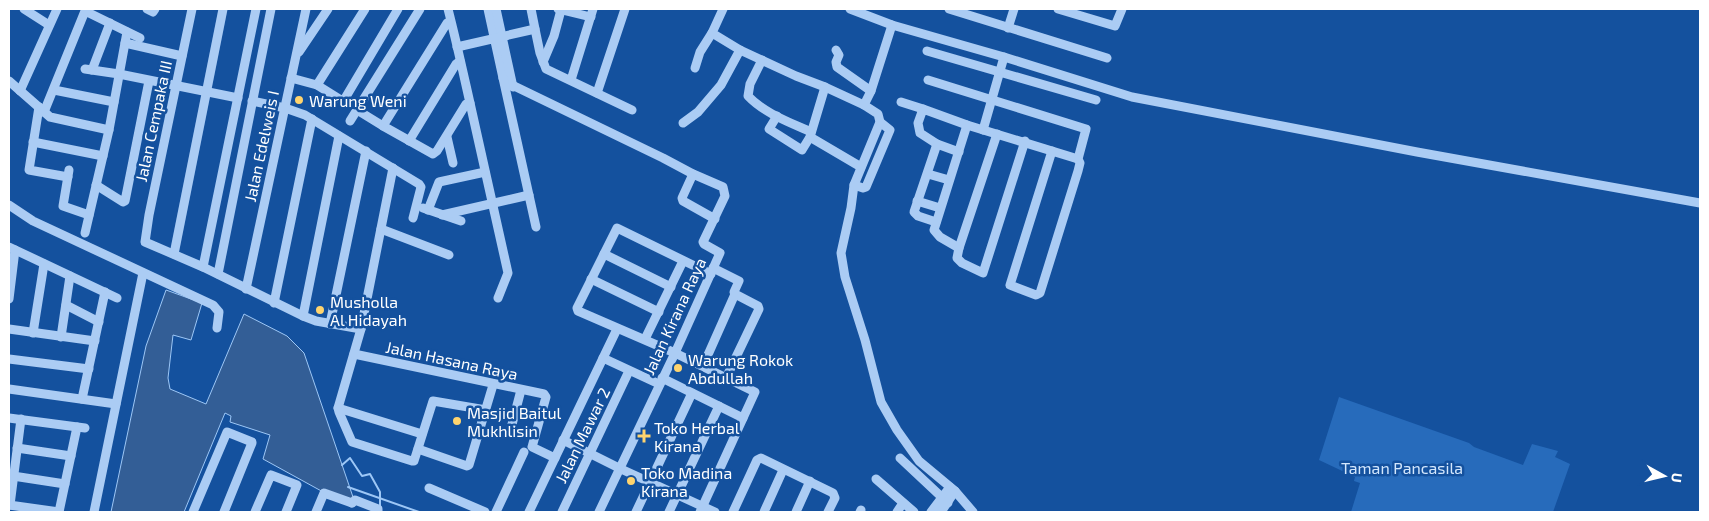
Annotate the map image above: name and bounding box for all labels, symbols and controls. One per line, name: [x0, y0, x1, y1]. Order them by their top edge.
street label: Jalan Cempaka III: [131, 59, 175, 183]
street label: Jalan Edelweis I: [240, 89, 282, 203]
place label: Warung Weni: [309, 91, 407, 110]
marker: Warung Weni: [293, 94, 305, 106]
street label: Jalan Kirana Raya: [639, 255, 709, 377]
place label: Musholla Al Hidayah: [330, 292, 407, 329]
marker: Musholla Al Hidayah: [314, 304, 326, 316]
street label: Jalan Hasana Raya: [384, 337, 520, 383]
place label: Warung Rokok Abdullah: [688, 350, 793, 387]
marker: Warung Rokok Abdullah: [672, 362, 684, 374]
street label: Jalan Mawar 2: [551, 384, 613, 486]
place label: Masjid Baitul Mukhlisin: [467, 403, 562, 440]
marker: Masjid Baitul Mukhlisin: [451, 415, 463, 427]
place label: Toko Herbal Kirana: [654, 418, 740, 455]
marker: Toko Herbal Kirana: [638, 430, 650, 442]
north arrow: [1639, 451, 1689, 501]
park label: Taman Pancasila: [1341, 458, 1463, 477]
place label: Toko Madina Kirana: [641, 463, 732, 500]
text: U: [1668, 472, 1686, 484]
marker: Toko Madina Kirana: [625, 475, 637, 487]

